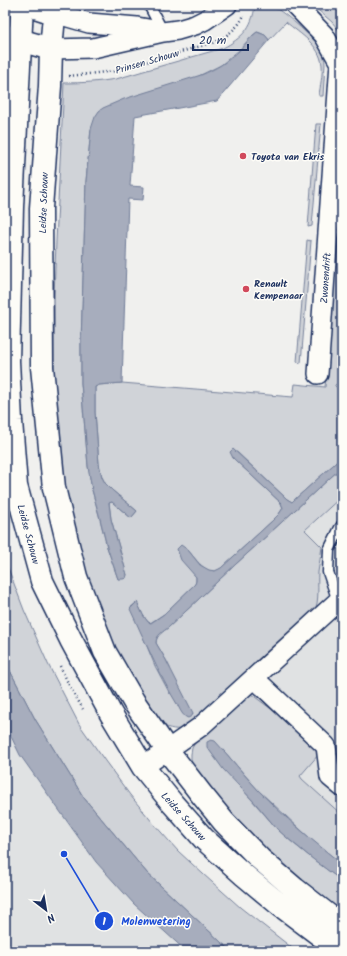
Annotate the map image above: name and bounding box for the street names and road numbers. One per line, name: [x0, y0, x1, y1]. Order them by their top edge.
street label: Prinsen Schouw: [113, 45, 181, 79]
street label: Leidse Schouw: [35, 172, 53, 234]
street label: Zwanendrift: [316, 252, 336, 304]
street label: Leidse Schouw: [12, 503, 44, 566]
street label: Leidse Schouw: [157, 789, 210, 845]

